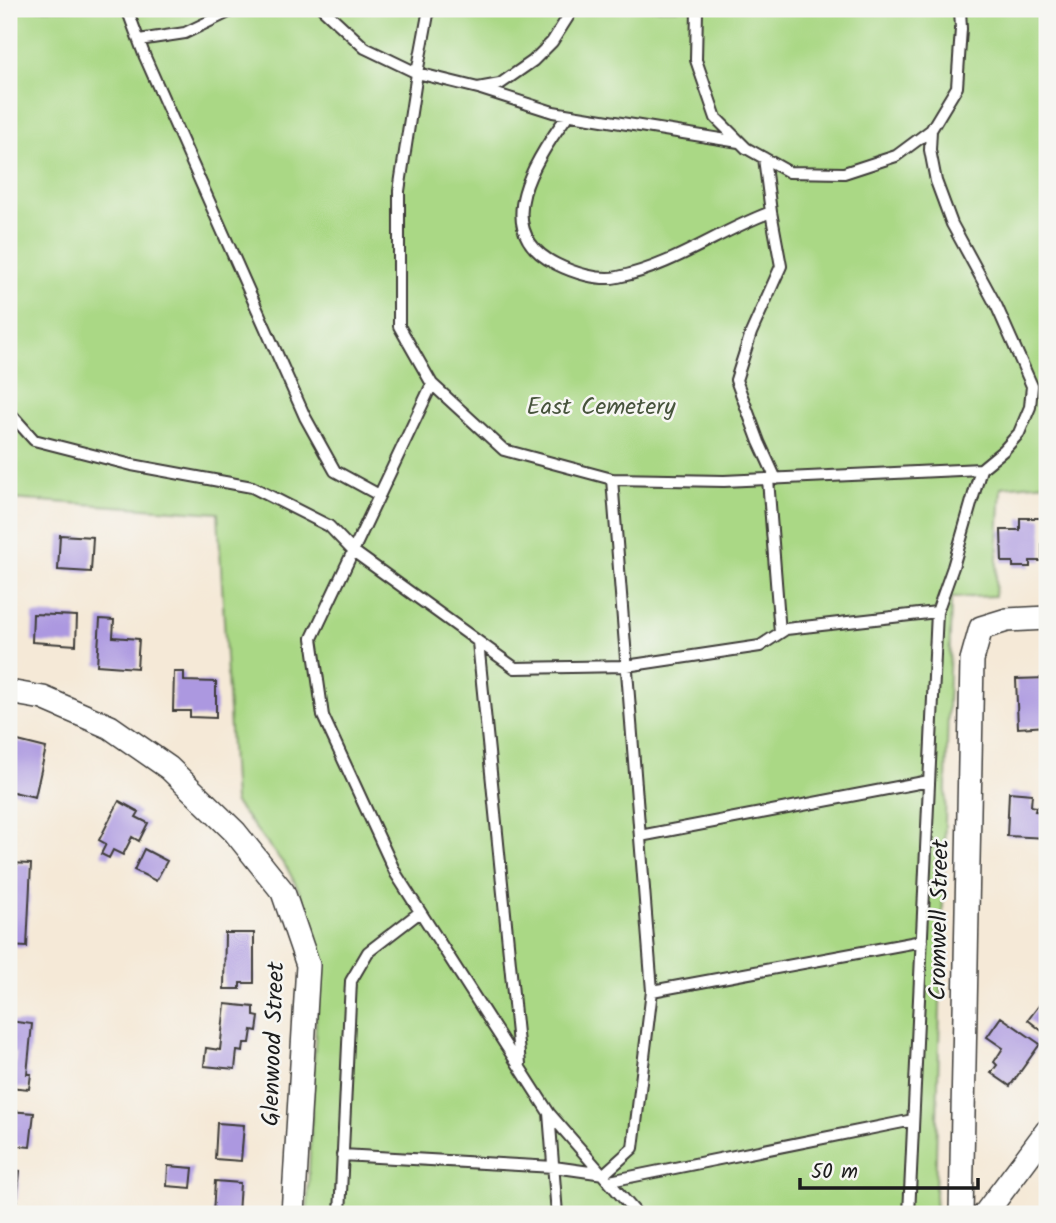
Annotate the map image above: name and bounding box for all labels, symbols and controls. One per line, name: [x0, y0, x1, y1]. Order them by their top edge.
park label: East Cemetery: [527, 388, 676, 427]
street label: Cromwell Street: [919, 838, 961, 1001]
street label: Glenwood Street: [252, 960, 296, 1127]
scale bar: [800, 1146, 979, 1190]
text: 50 m: [811, 1156, 858, 1189]

